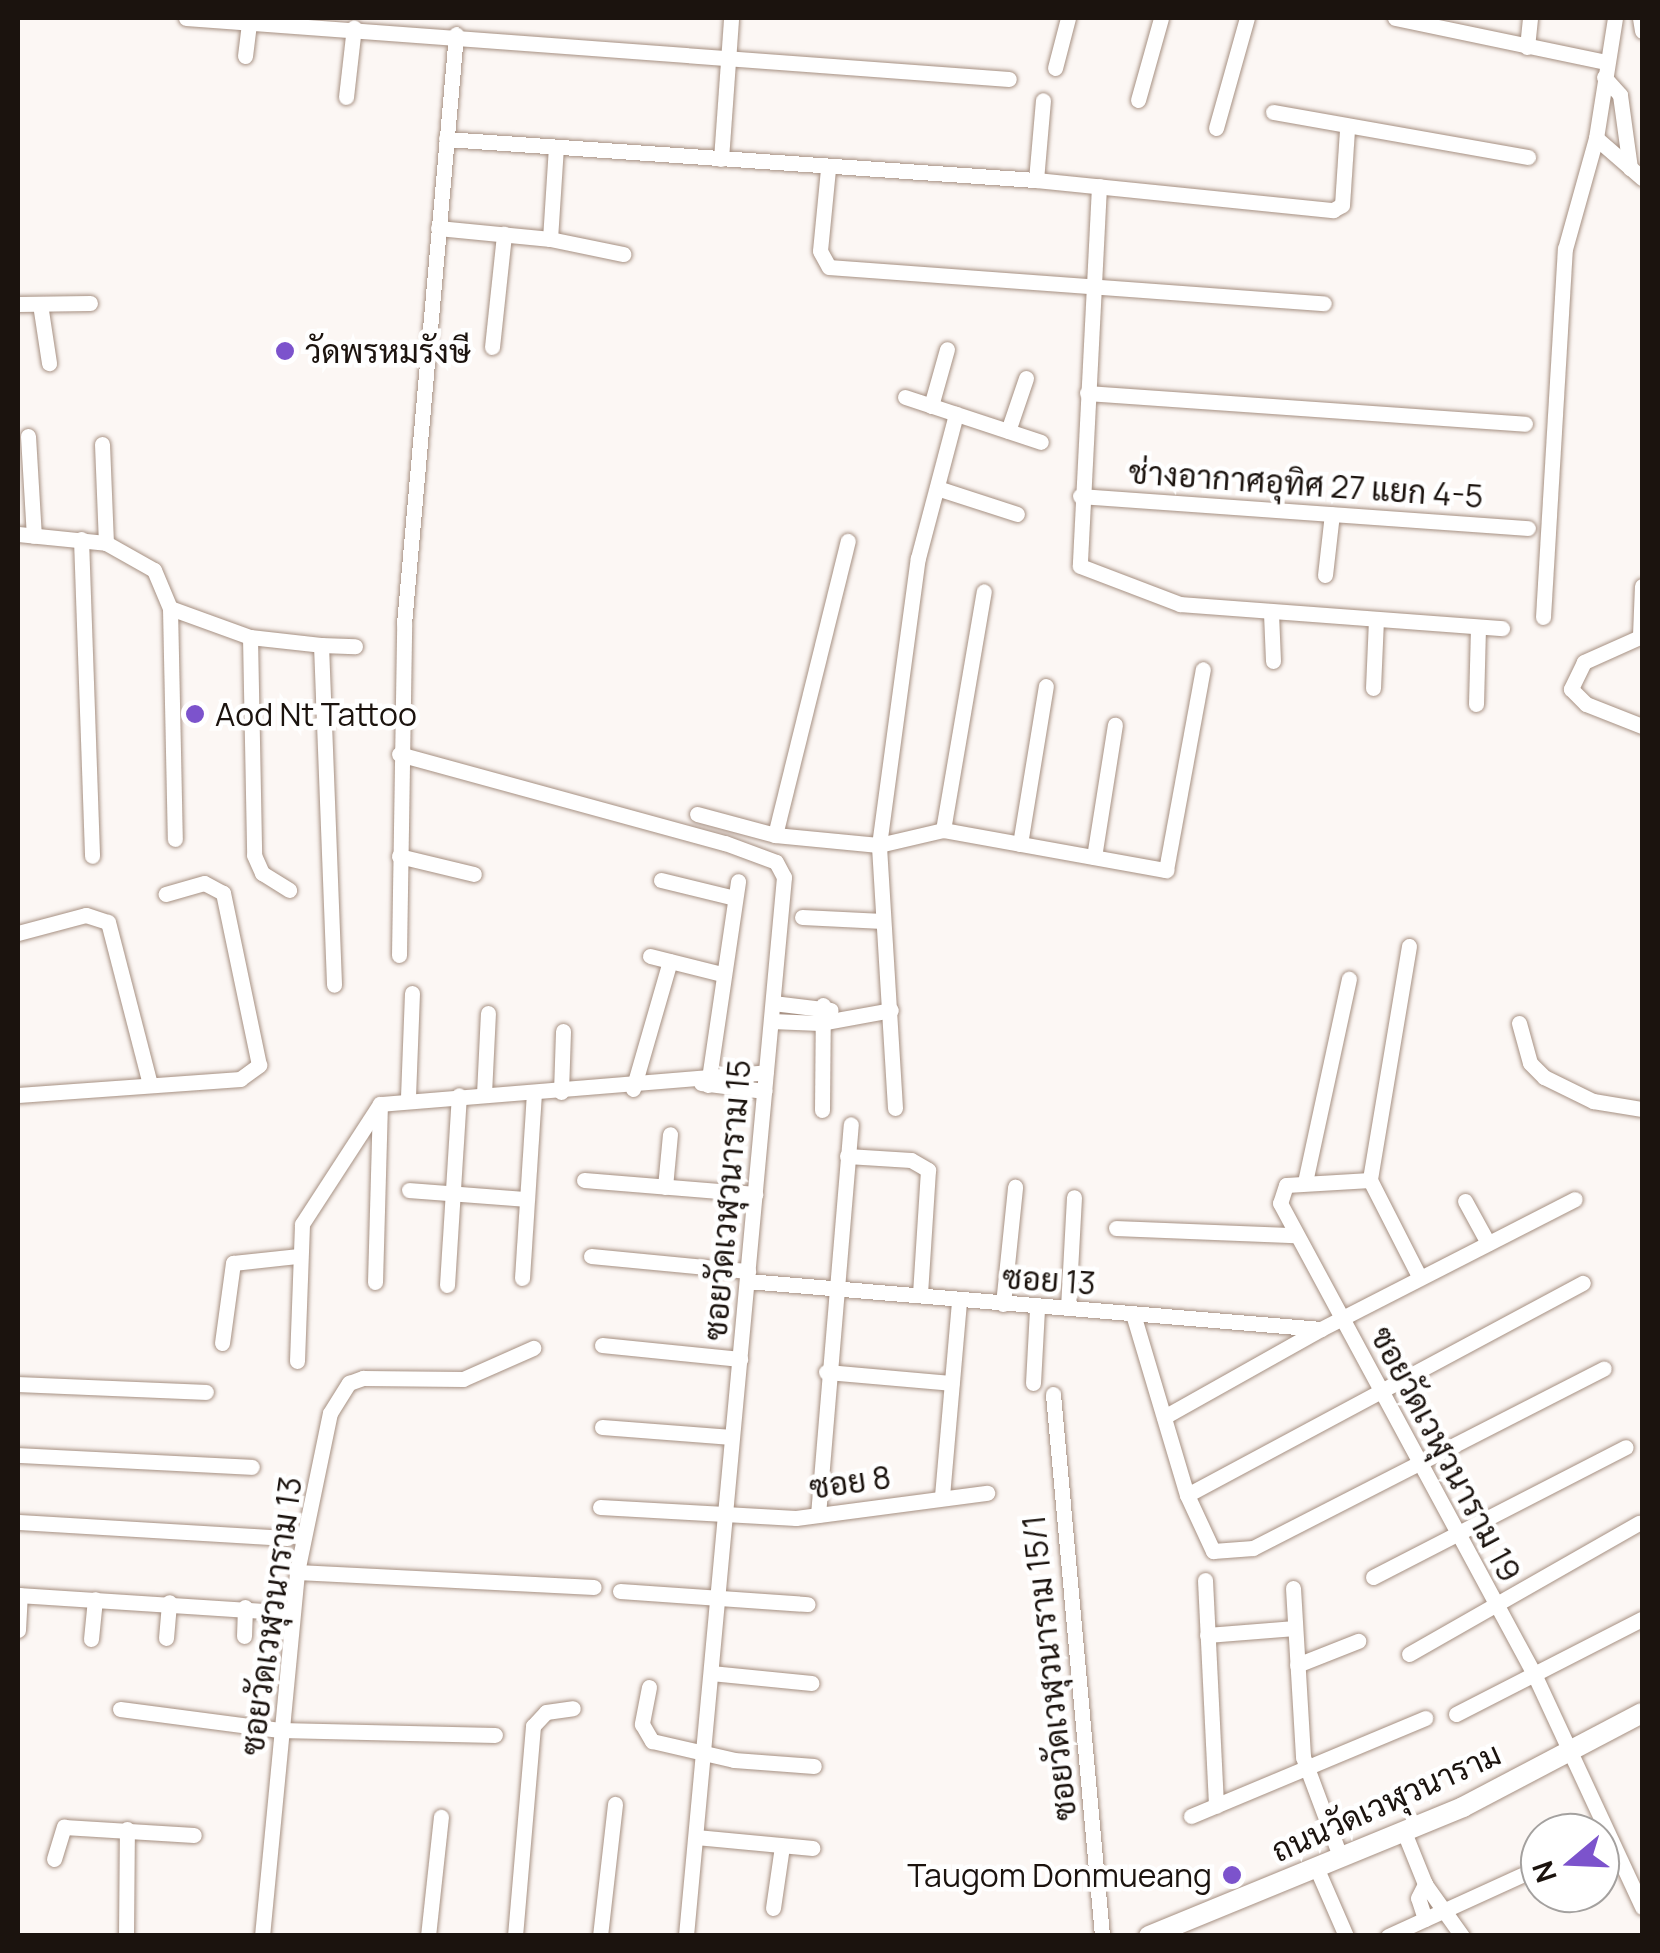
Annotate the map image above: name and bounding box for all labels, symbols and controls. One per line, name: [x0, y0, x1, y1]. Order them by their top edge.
place label: วัดพรหมรังษี: [305, 332, 471, 370]
marker: วัดพรหมรังษี: [274, 340, 296, 362]
street label: ช่างอากาศอุทิศ 27 แยก 4-5: [1127, 452, 1485, 516]
place label: Aod Nt Tattoo: [215, 695, 417, 733]
marker: Aod Nt Tattoo: [184, 703, 206, 725]
street label: ซอยวัดเวฬุวนาราม 15: [696, 1058, 758, 1342]
street label: ซอย 13: [1001, 1258, 1097, 1302]
street label: ซอยวัดเวฬุวนาราม 19: [1363, 1320, 1529, 1588]
street label: ซอย 8: [807, 1457, 893, 1507]
street label: ซอยวัดเวฬุวนาราม 13: [232, 1474, 310, 1758]
street label: ซอยวัดเวฬุวนาราม 15/1: [1014, 1514, 1084, 1822]
street label: ถนนวัดเวฬุวนาราม: [1265, 1734, 1507, 1870]
north arrow: [1520, 1813, 1620, 1913]
place label: Taugom Donmueang: [907, 1856, 1212, 1894]
text: N: [1522, 1856, 1565, 1888]
marker: Taugom Donmueang: [1221, 1864, 1243, 1886]

